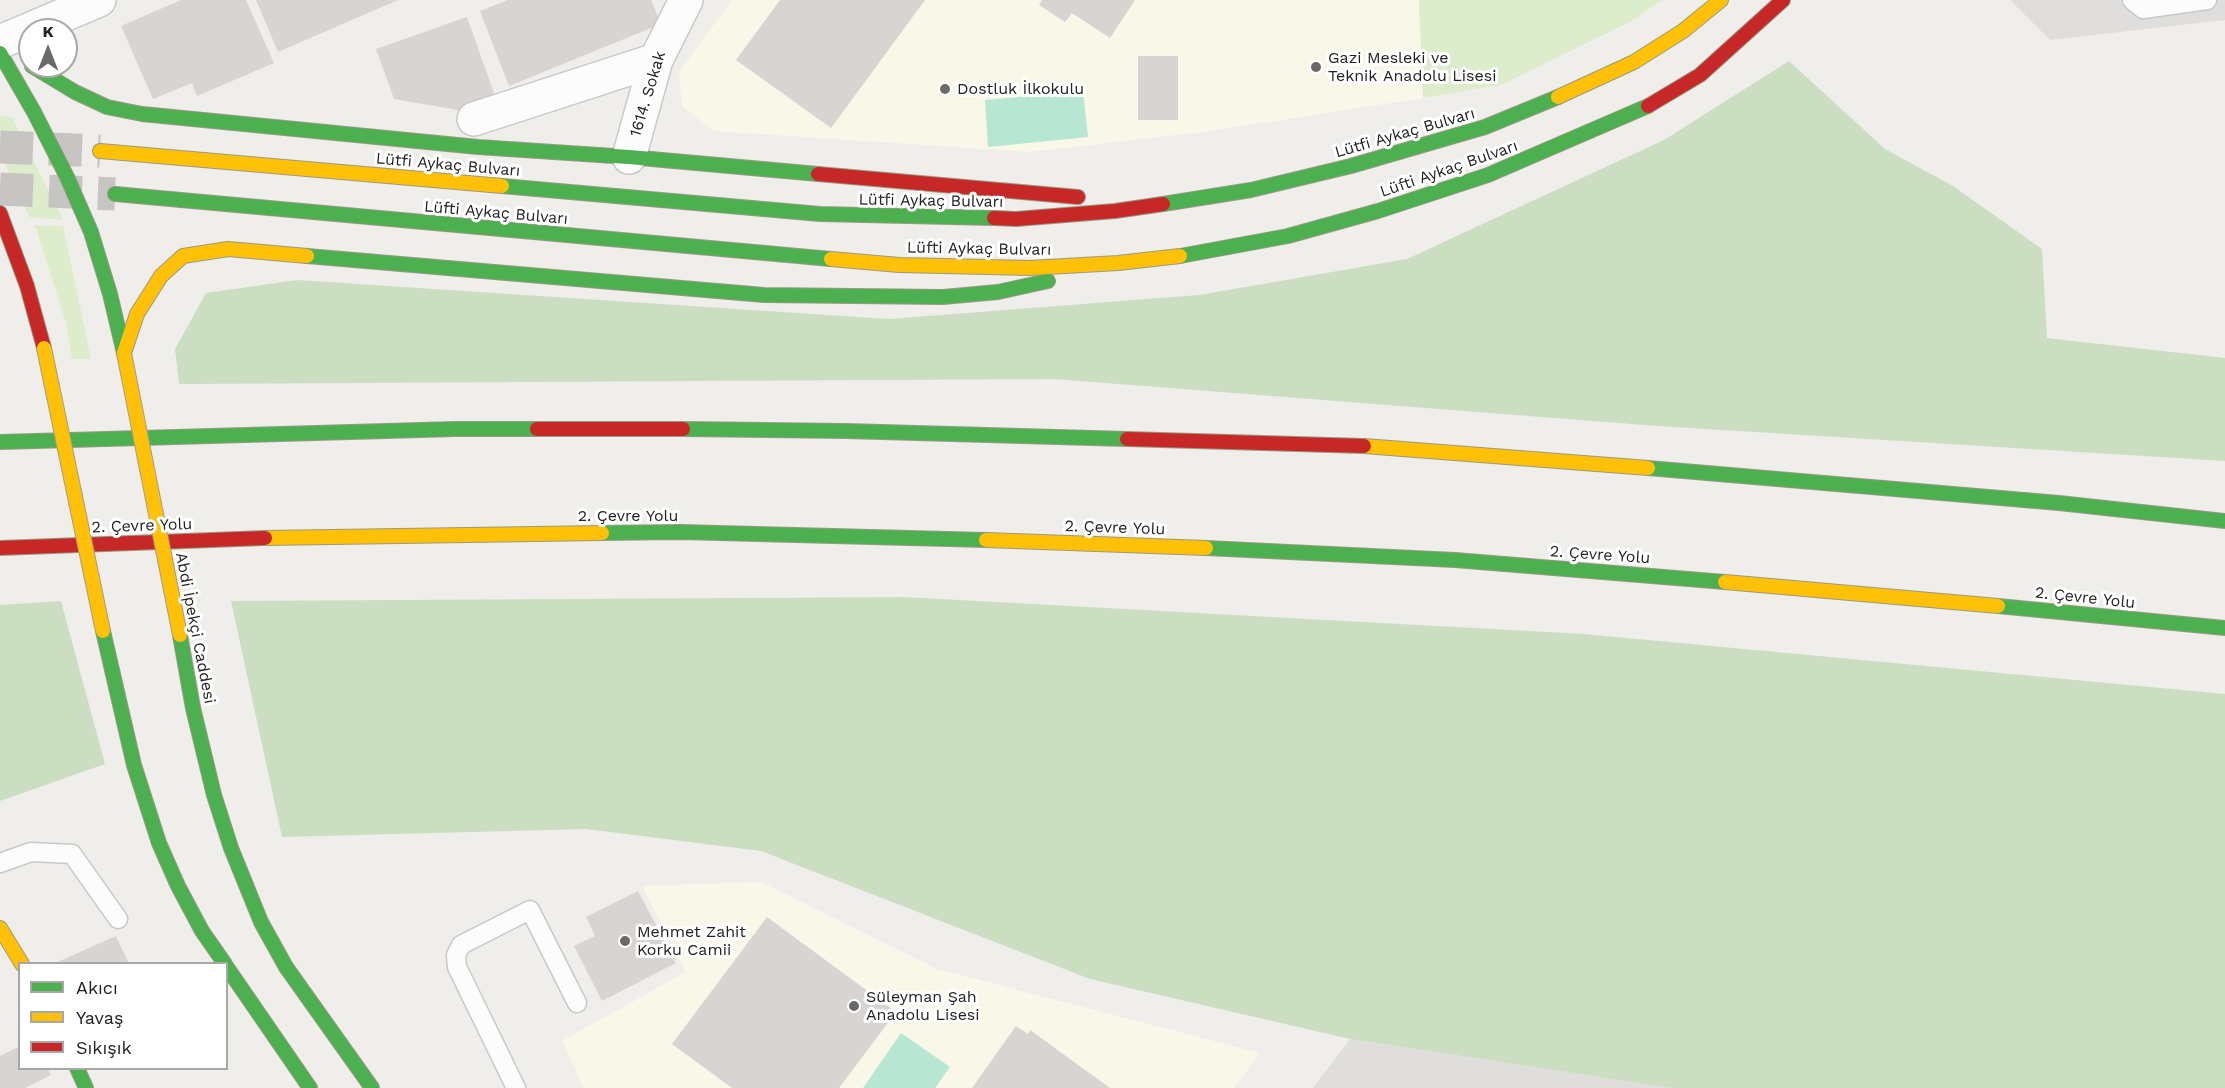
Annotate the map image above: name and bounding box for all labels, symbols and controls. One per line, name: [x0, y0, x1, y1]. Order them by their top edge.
north arrow: [18, 18, 78, 78]
text: K: [42, 22, 54, 41]
place label: Gazi Mesleki ve Teknik Anadolu Lisesi: [1328, 48, 1496, 86]
street label: 1614. Sokak: [626, 49, 670, 139]
marker: Gazi Mesleki ve Teknik Anadolu Lisesi: [1309, 60, 1323, 74]
place label: Dostluk İlkokulu: [957, 79, 1084, 99]
marker: Dostluk İlkokulu: [938, 82, 952, 96]
street label: Lütfi Aykaç Bulvarı: [1333, 104, 1477, 162]
street label: Lüfti Aykaç Bulvarı: [1378, 136, 1520, 202]
street label: Lütfi Aykaç Bulvarı: [375, 149, 521, 181]
street label: Lütfi Aykaç Bulvarı: [858, 190, 1004, 212]
street label: Lüfti Aykaç Bulvarı: [423, 197, 569, 229]
street label: Lüfti Aykaç Bulvarı: [907, 238, 1051, 260]
street label: 2. Çevre Yolu: [578, 506, 678, 526]
street label: 2. Çevre Yolu: [91, 515, 193, 537]
street label: 2. Çevre Yolu: [1064, 517, 1166, 539]
street label: 2. Çevre Yolu: [1549, 542, 1651, 568]
street label: Abdi İpekçi Caddesi: [171, 551, 219, 705]
street label: 2. Çevre Yolu: [2034, 583, 2136, 613]
place label: Mehmet Zahit Korku Camii: [637, 922, 746, 960]
marker: Mehmet Zahit Korku Camii: [618, 934, 632, 948]
legend: [18, 962, 228, 1070]
text: Akıcı: [76, 977, 118, 998]
place label: Süleyman Şah Anadolu Lisesi: [866, 987, 980, 1025]
marker: Süleyman Şah Anadolu Lisesi: [847, 999, 861, 1013]
text: Yavaş: [76, 1007, 123, 1028]
text: Sıkışık: [76, 1037, 132, 1058]

